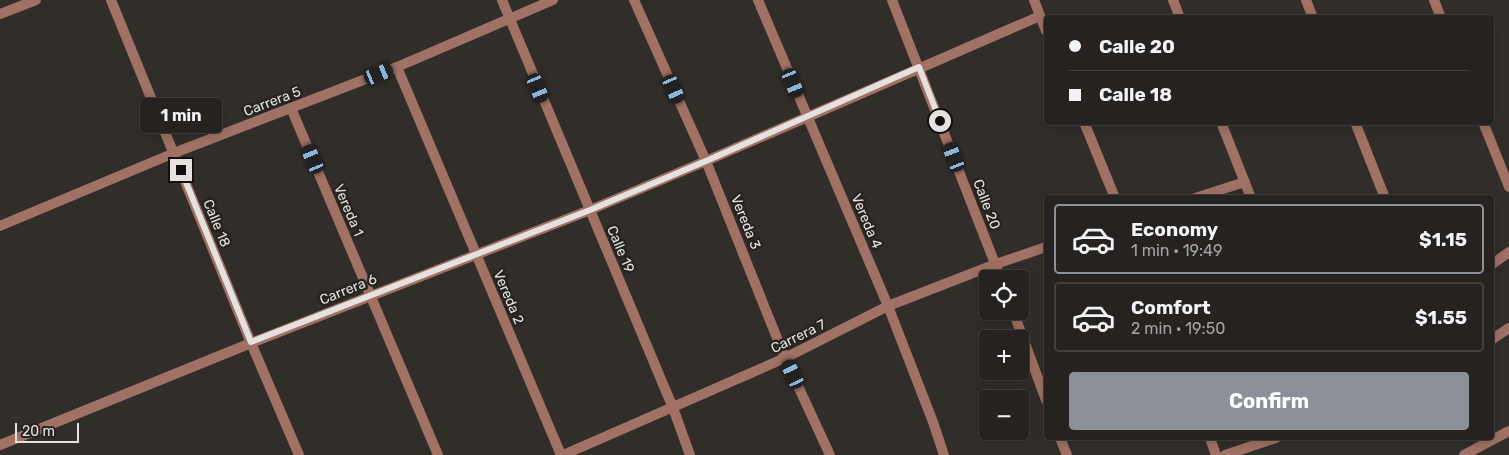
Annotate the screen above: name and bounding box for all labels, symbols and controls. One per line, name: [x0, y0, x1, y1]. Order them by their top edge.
text: Calle 20: [1099, 35, 1175, 58]
car: [362, 61, 395, 87]
car: [780, 66, 805, 100]
car: [525, 71, 550, 105]
car: [661, 72, 686, 106]
street label: Carrera 5: [241, 83, 303, 120]
text: Calle 18: [1099, 83, 1172, 106]
callout: 1 min: [140, 98, 222, 132]
text: 1 min: [161, 106, 201, 125]
route start: [929, 110, 951, 132]
car: [941, 140, 966, 174]
car: [300, 142, 325, 176]
route end: [170, 159, 192, 181]
street label: Calle 20: [969, 177, 1004, 232]
street label: Vereda 1: [330, 182, 367, 239]
street label: Vereda 4: [847, 191, 886, 251]
street label: Vereda 3: [727, 192, 764, 252]
street label: Calle 18: [199, 197, 234, 250]
icon: car: [1071, 217, 1116, 262]
text: Economy: [1131, 218, 1218, 241]
street label: Calle 19: [603, 223, 638, 275]
text: $1.15: [1419, 228, 1467, 251]
text: 1 min · 19:49: [1131, 241, 1222, 260]
street label: Vereda 2: [490, 268, 528, 327]
street label: Carrera 6: [317, 270, 379, 309]
map controls: [979, 270, 1029, 440]
button: locate: [979, 270, 1029, 320]
icon: car: [1071, 295, 1116, 340]
text: Comfort: [1131, 296, 1211, 319]
text: $1.55: [1415, 306, 1467, 329]
street label: Carrera 7: [768, 316, 828, 357]
text: 2 min · 19:50: [1131, 319, 1225, 338]
button: +: [979, 330, 1029, 380]
car: [779, 357, 806, 391]
button: Confirm: [1069, 372, 1469, 430]
button: −: [979, 390, 1029, 440]
scale bar: [15, 420, 79, 443]
text: 20 m: [22, 423, 55, 440]

